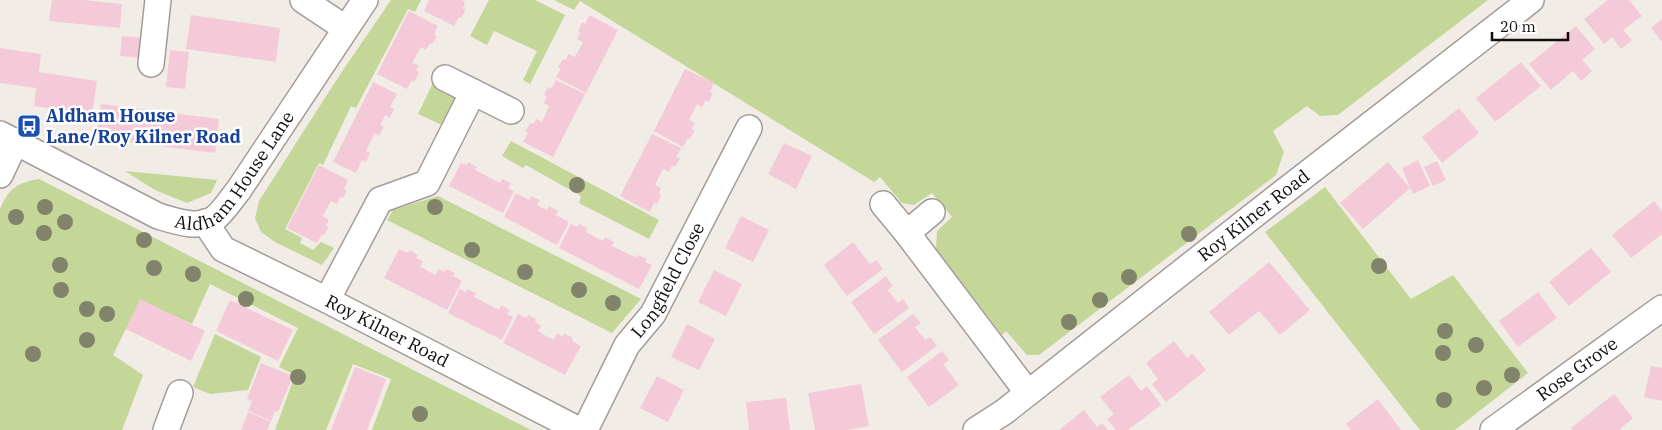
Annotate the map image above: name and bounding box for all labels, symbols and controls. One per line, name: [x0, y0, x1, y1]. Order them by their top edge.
scale bar: [1492, 10, 1568, 42]
text: 20 m: [1500, 17, 1536, 36]
place label: Aldham House Lane/Roy Kilner Road: [46, 104, 241, 148]
street label: Aldham House Lane: [173, 106, 299, 235]
bus stop icon: Aldham House Lane/Roy Kilner Road: [16, 113, 42, 139]
street label: Roy Kilner Road: [1193, 164, 1314, 266]
street label: Longfield Close: [626, 218, 709, 343]
street label: Roy Kilner Road: [322, 289, 453, 372]
street label: Rose Grove: [1532, 332, 1622, 406]

